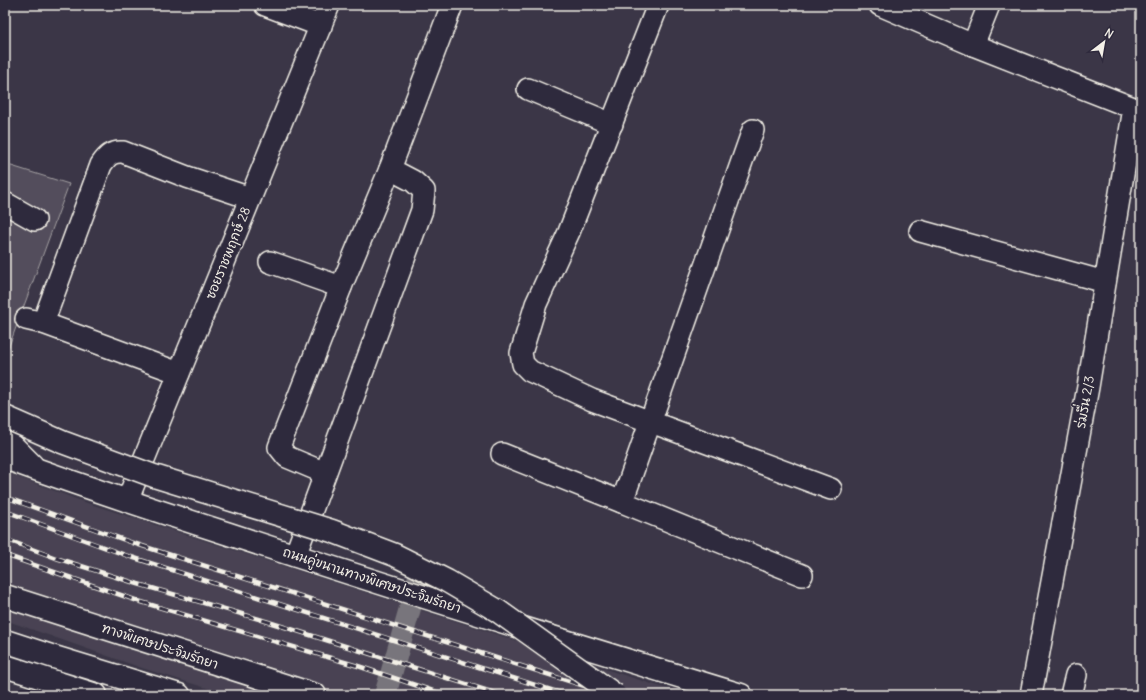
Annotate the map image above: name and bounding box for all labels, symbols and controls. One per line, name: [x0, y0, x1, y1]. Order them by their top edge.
north arrow: [1084, 22, 1124, 62]
text: N: [1102, 25, 1116, 41]
street label: ซอยราชพฤกษ์ 28: [201, 204, 254, 302]
street label: ร่มรื่น 2/3: [1067, 373, 1098, 430]
street label: ถนนคู่ขนานทางพิเศษประจิมรัถยา: [281, 543, 463, 618]
street label: ทางพิเศษประจิมรัถยา: [100, 619, 220, 673]

